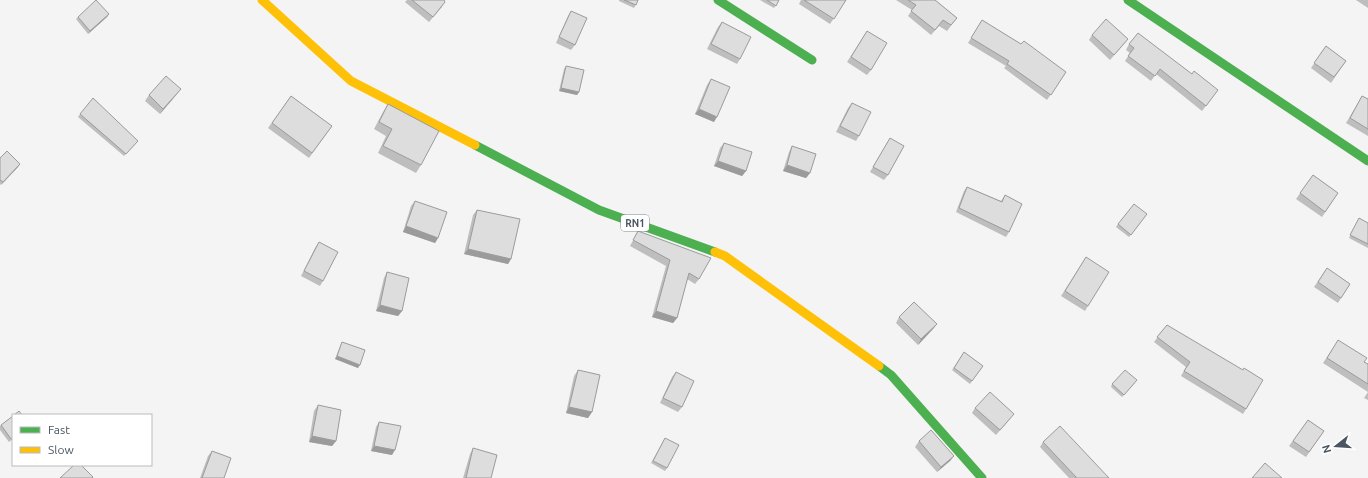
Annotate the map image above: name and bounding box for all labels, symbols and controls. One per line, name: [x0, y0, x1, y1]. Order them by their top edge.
road number: RN1: [621, 215, 649, 231]
legend: [12, 414, 152, 466]
text: Fast: [48, 423, 70, 436]
north arrow: [1316, 426, 1356, 466]
text: Slow: [48, 443, 74, 456]
text: N: [1319, 443, 1333, 455]

